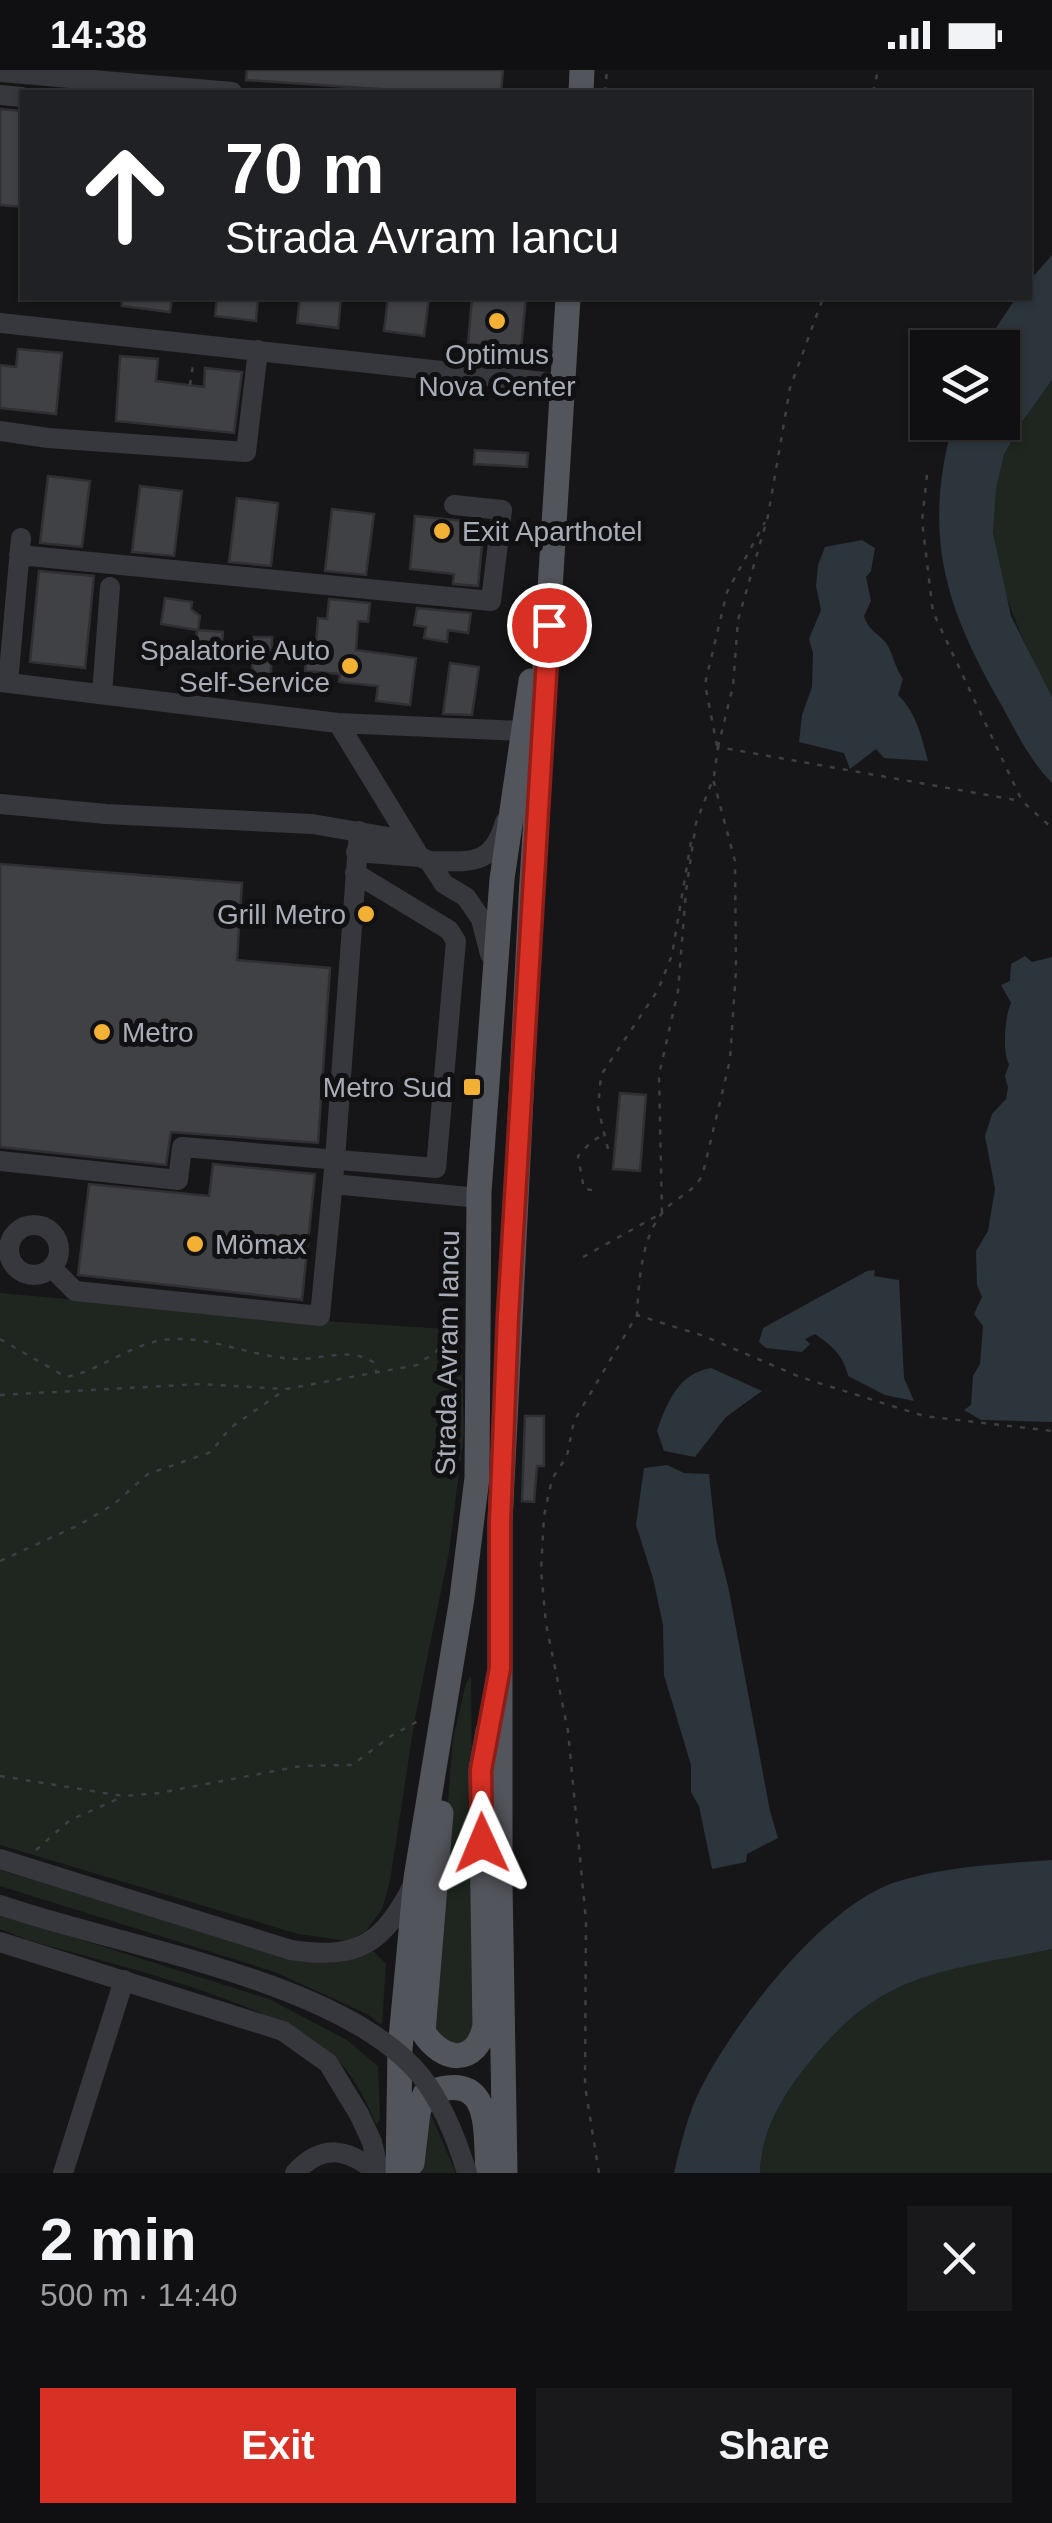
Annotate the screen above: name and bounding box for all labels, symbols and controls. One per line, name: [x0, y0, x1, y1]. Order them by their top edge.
text: 14:38: [50, 14, 147, 56]
icon: ahead: [60, 130, 190, 260]
text: 70 m: [225, 130, 385, 208]
text: Strada Avram Iancu: [225, 212, 619, 263]
marker: Optimus Nova Center: [486, 310, 508, 332]
map controls: [910, 330, 1020, 440]
button: layers: [910, 330, 1020, 440]
place label: Optimus Nova Center: [418, 339, 576, 402]
place label: Exit Aparthotel: [462, 516, 643, 547]
marker: Exit Aparthotel: [431, 520, 453, 542]
pin: [507, 583, 592, 668]
icon: arrive: [522, 598, 577, 653]
place label: Spalatorie Auto Self-Service: [140, 635, 330, 698]
marker: Spalatorie Auto Self-Service: [339, 655, 361, 677]
place label: Grill Metro: [217, 899, 346, 930]
marker: Grill Metro: [355, 903, 377, 925]
place label: Metro: [122, 1017, 194, 1048]
marker: Metro: [91, 1021, 113, 1043]
place label: Metro Sud: [323, 1072, 452, 1103]
marker: Metro Sud: [461, 1076, 483, 1098]
place label: Mömax: [215, 1229, 307, 1260]
street label: Strada Avram Iancu: [430, 1230, 465, 1476]
marker: Mömax: [184, 1233, 206, 1255]
position arrow: [430, 1791, 534, 1895]
text: 2 min: [40, 2206, 197, 2273]
button: close: [907, 2206, 1012, 2311]
text: 500 m · 14:40: [40, 2277, 237, 2313]
button: Exit: [40, 2388, 516, 2503]
button: Share: [536, 2388, 1012, 2503]

